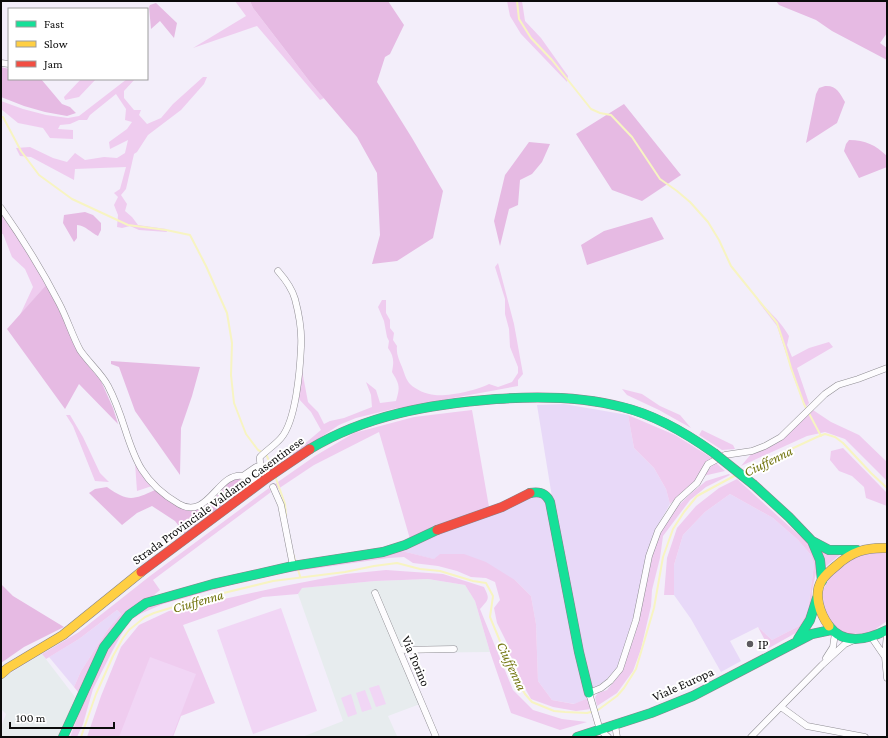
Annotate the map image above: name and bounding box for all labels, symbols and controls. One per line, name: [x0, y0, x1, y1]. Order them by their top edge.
legend: [8, 8, 148, 80]
text: Fast: [44, 17, 65, 31]
text: Slow: [44, 37, 68, 51]
text: Jam: [43, 57, 63, 71]
street label: Strada Provinciale Valdarno Casentinese: [129, 433, 307, 567]
water label: Ciuffenna: [741, 442, 795, 480]
water label: Ciuffenna: [171, 586, 226, 616]
street label: Via Torino: [399, 633, 433, 689]
place label: IP: [758, 637, 768, 652]
water label: Ciuffenna: [494, 639, 530, 693]
marker: IP: [745, 639, 755, 649]
street label: Viale Europa: [650, 664, 716, 704]
scale bar: [10, 704, 114, 730]
text: 100 m: [16, 711, 46, 725]

